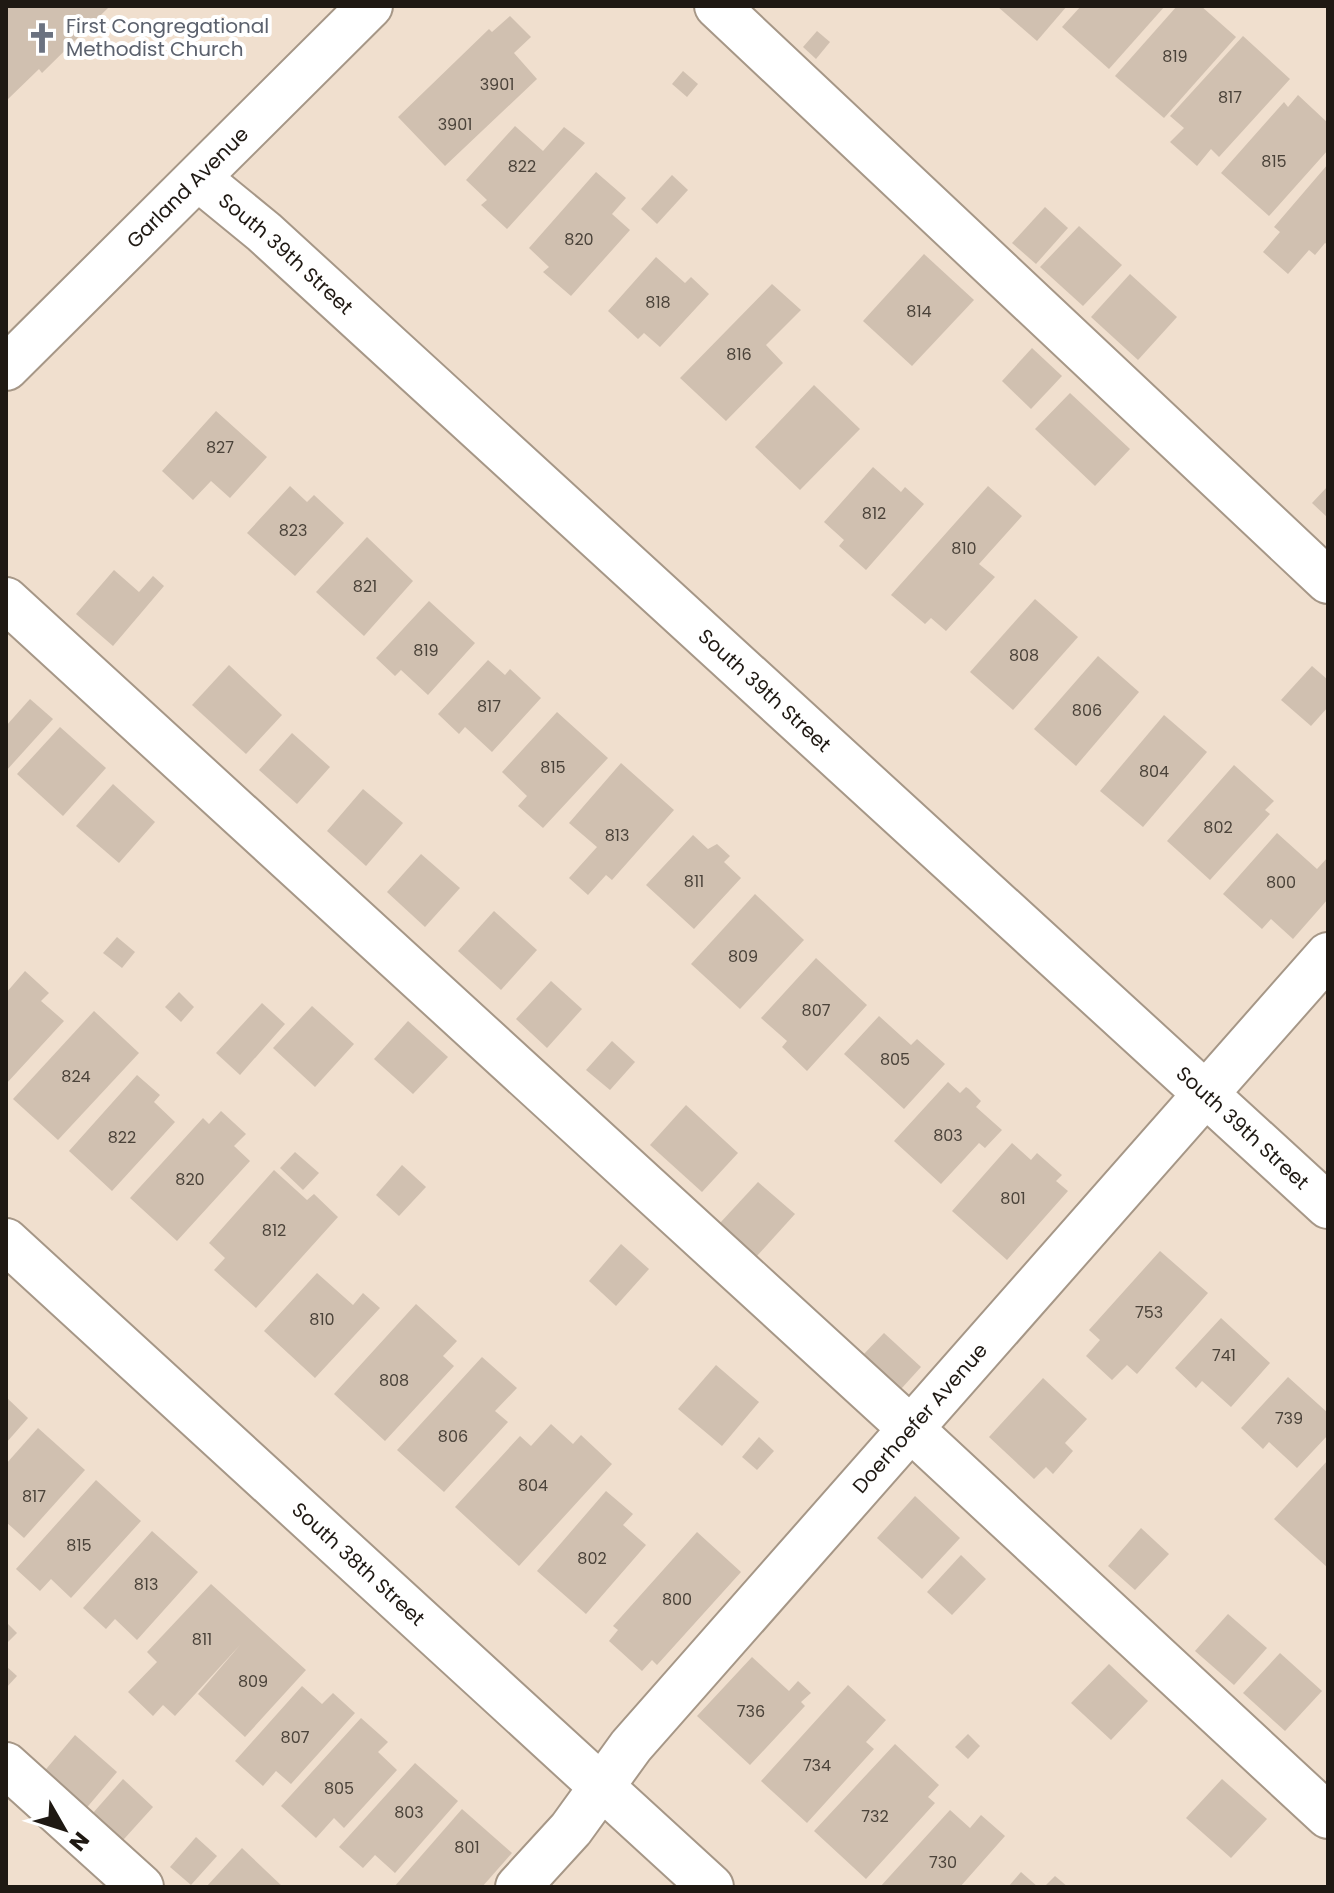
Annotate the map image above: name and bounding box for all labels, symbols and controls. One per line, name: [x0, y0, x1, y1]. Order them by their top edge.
place label: First Congregational Methodist Church: [66, 12, 269, 63]
church icon: First Congregational Methodist Church: [25, 21, 59, 55]
house number: 819: [1162, 45, 1188, 68]
house number: 3901: [480, 73, 514, 96]
house number: 817: [1218, 86, 1242, 109]
house number: 3901: [438, 113, 472, 136]
street label: Garland Avenue: [120, 120, 255, 254]
house number: 815: [1261, 150, 1287, 173]
house number: 822: [508, 155, 536, 178]
street label: South 39th Street: [213, 186, 359, 321]
house number: 820: [564, 228, 594, 251]
house number: 818: [645, 291, 671, 314]
house number: 814: [906, 300, 932, 323]
house number: 816: [726, 343, 752, 366]
house number: 827: [206, 436, 234, 459]
house number: 812: [862, 502, 886, 525]
house number: 823: [279, 519, 307, 542]
house number: 810: [951, 537, 977, 560]
house number: 821: [353, 575, 377, 598]
street label: South 39th Street: [692, 622, 837, 758]
house number: 819: [413, 639, 439, 662]
house number: 808: [1009, 644, 1039, 667]
house number: 817: [477, 695, 501, 718]
house number: 806: [1072, 699, 1102, 722]
house number: 815: [540, 756, 566, 779]
house number: 804: [1139, 760, 1169, 783]
house number: 802: [1203, 816, 1233, 839]
house number: 813: [605, 824, 629, 847]
house number: 811: [684, 870, 704, 893]
house number: 800: [1266, 871, 1296, 894]
house number: 809: [728, 945, 758, 968]
house number: 807: [802, 999, 831, 1022]
house number: 805: [880, 1048, 910, 1071]
street label: South 39th Street: [1170, 1060, 1315, 1196]
house number: 824: [61, 1065, 91, 1088]
house number: 803: [933, 1124, 963, 1147]
house number: 822: [108, 1126, 136, 1149]
house number: 820: [175, 1168, 205, 1191]
house number: 801: [1000, 1187, 1026, 1210]
house number: 812: [262, 1219, 286, 1242]
house number: 753: [1135, 1301, 1163, 1324]
house number: 810: [309, 1308, 335, 1331]
street label: Doerhoefer Avenue: [846, 1337, 994, 1499]
house number: 741: [1212, 1344, 1236, 1367]
house number: 808: [379, 1369, 409, 1392]
house number: 739: [1275, 1407, 1303, 1430]
house number: 806: [438, 1425, 468, 1448]
house number: 804: [518, 1474, 548, 1497]
house number: 817: [22, 1485, 46, 1508]
street label: South 38th Street: [286, 1496, 431, 1632]
house number: 815: [66, 1534, 92, 1557]
house number: 802: [577, 1547, 607, 1570]
house number: 813: [134, 1573, 158, 1596]
house number: 800: [662, 1588, 692, 1611]
house number: 811: [192, 1628, 212, 1651]
house number: 809: [238, 1670, 268, 1693]
house number: 736: [737, 1700, 765, 1723]
house number: 807: [281, 1726, 310, 1749]
house number: 734: [803, 1754, 831, 1777]
house number: 805: [324, 1777, 354, 1800]
north arrow: [24, 1789, 104, 1869]
house number: 803: [394, 1801, 424, 1824]
house number: 732: [861, 1805, 889, 1828]
text: N: [62, 1825, 96, 1857]
house number: 801: [454, 1836, 480, 1859]
house number: 730: [929, 1851, 957, 1874]

